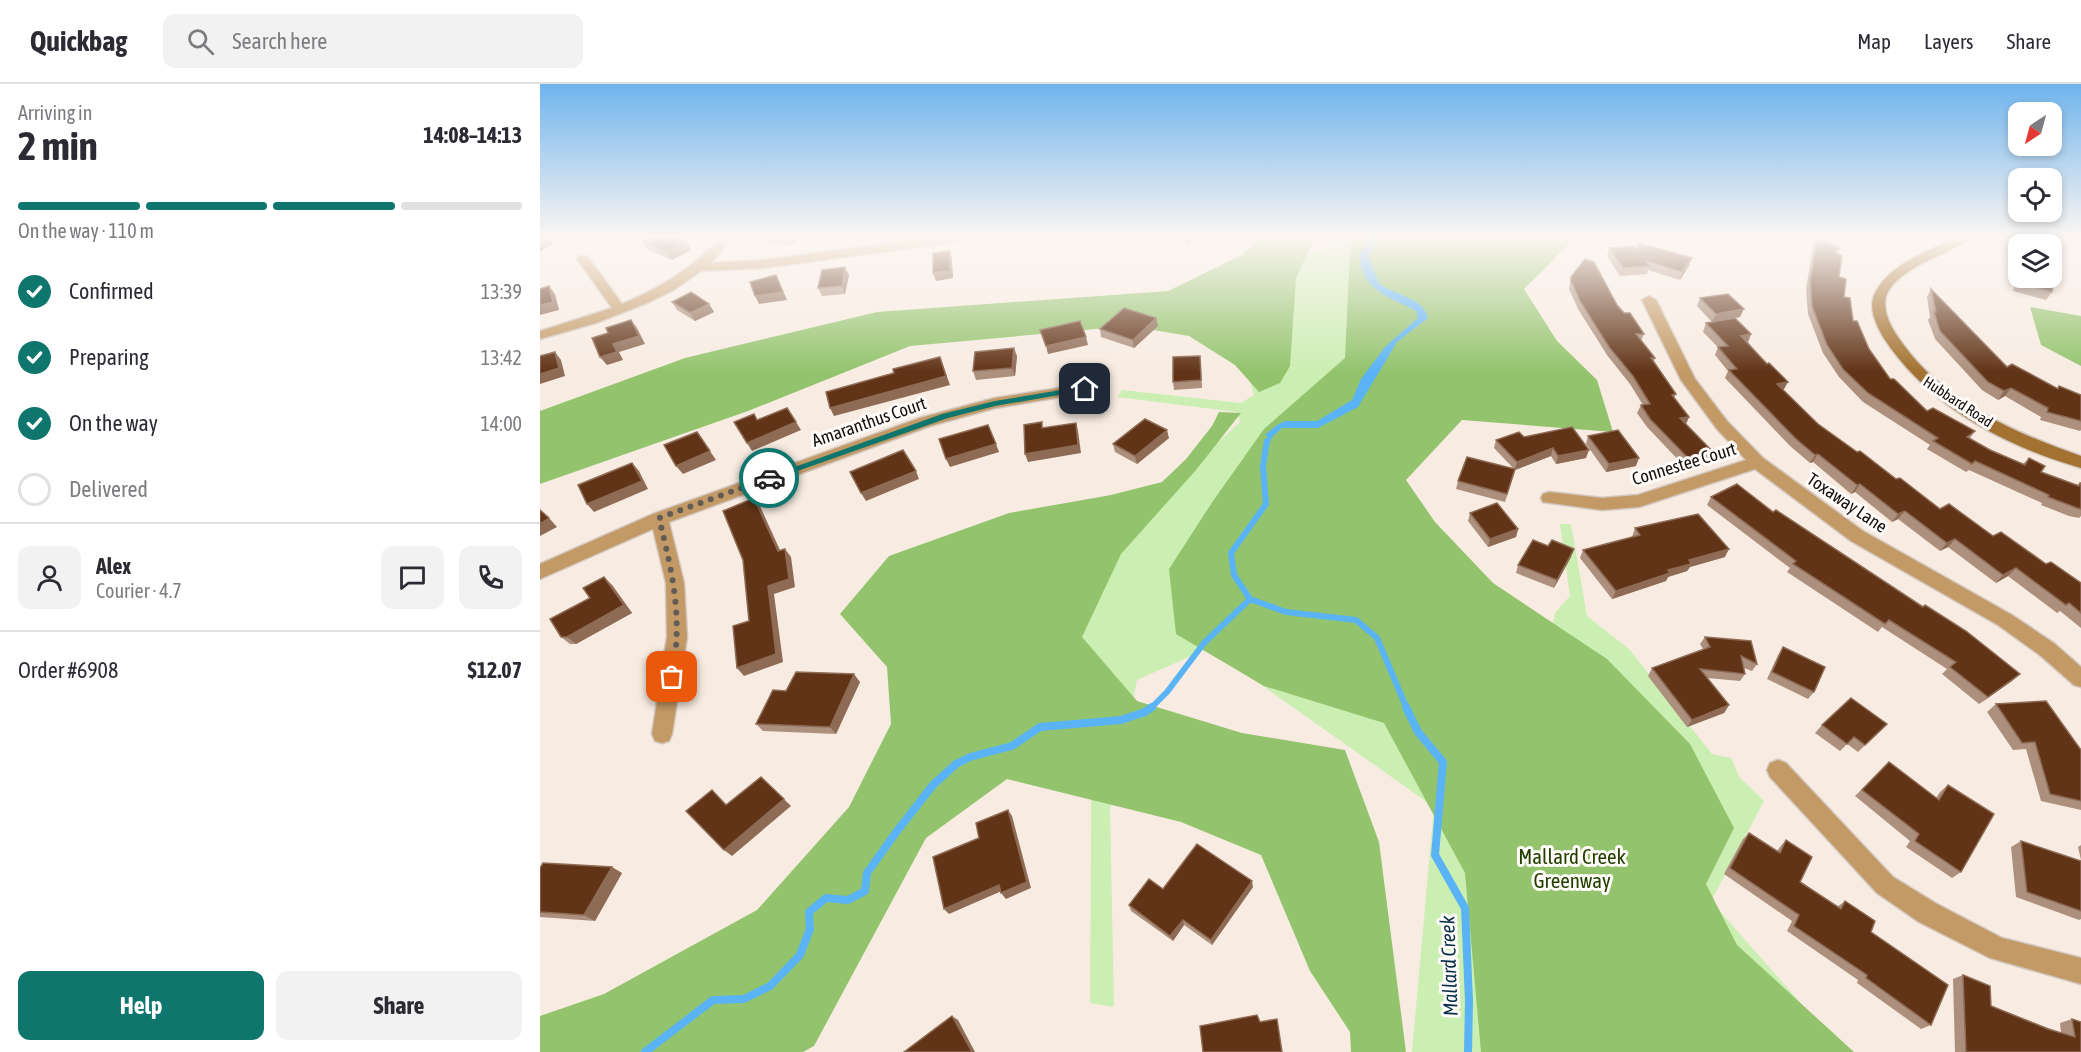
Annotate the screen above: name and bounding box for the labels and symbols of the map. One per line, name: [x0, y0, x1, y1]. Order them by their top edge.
north arrow: [2008, 102, 2062, 156]
pin: [1059, 363, 1110, 414]
street label: Hubbard Road: [1920, 373, 1996, 430]
street label: Amaranthus Court: [809, 392, 929, 451]
street label: Connestee Court: [1629, 438, 1738, 489]
courier: [739, 448, 799, 508]
street label: Toxaway Lane: [1803, 468, 1891, 537]
pin: [646, 651, 697, 702]
park label: Mallard Creek Greenway: [1518, 844, 1626, 892]
water label: Mallard Creek: [1435, 915, 1462, 1017]

